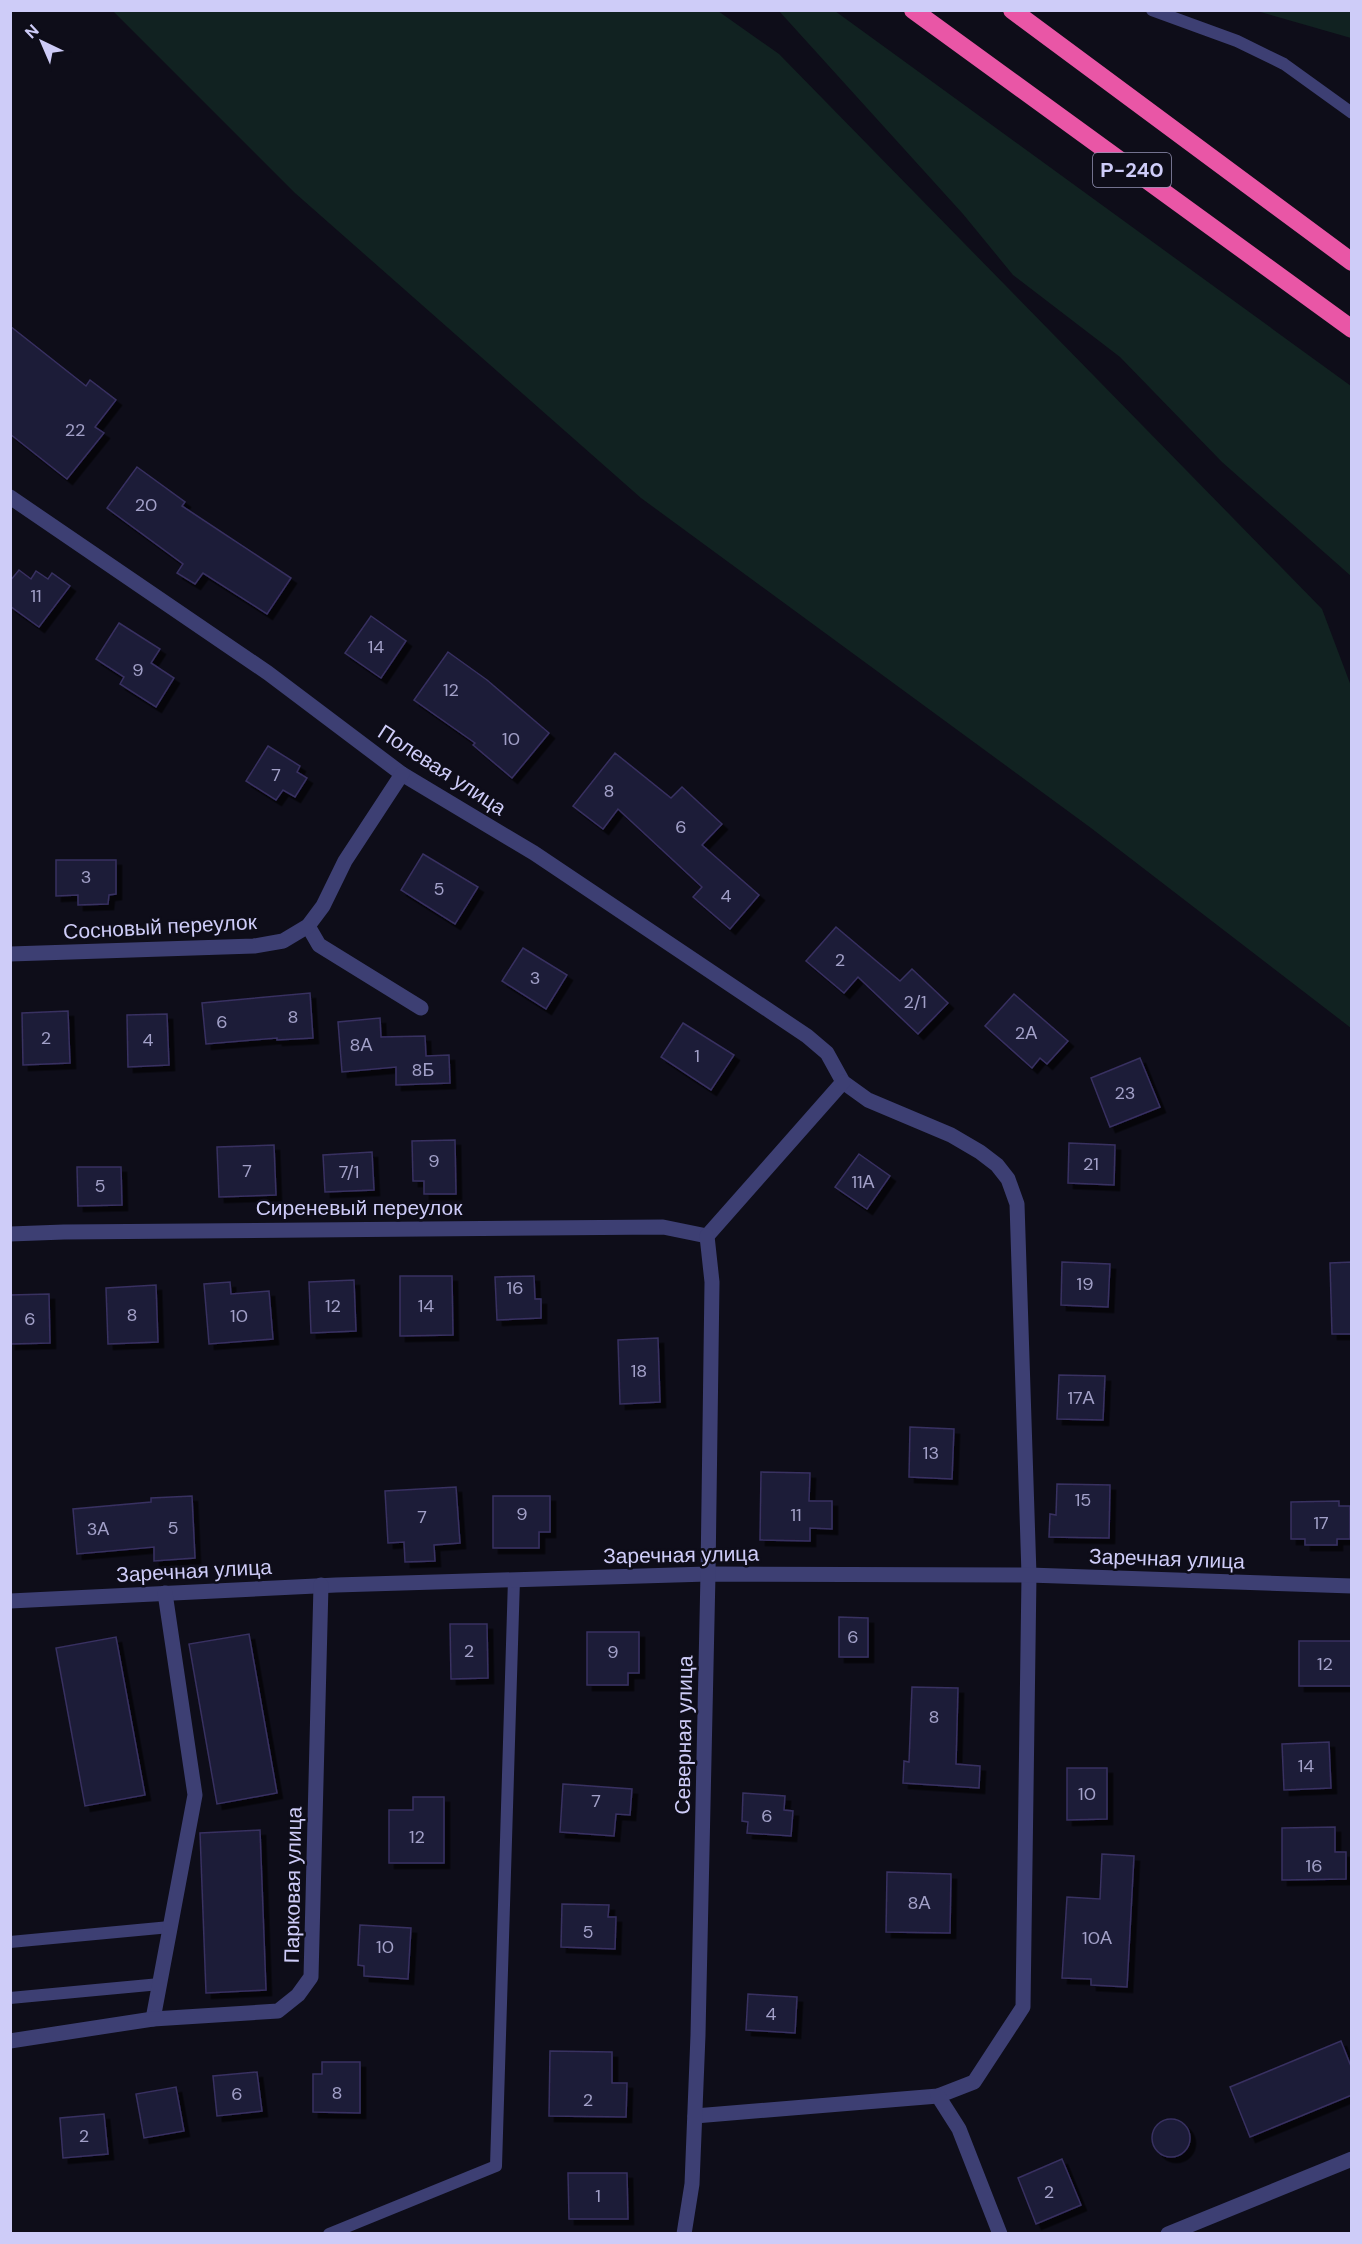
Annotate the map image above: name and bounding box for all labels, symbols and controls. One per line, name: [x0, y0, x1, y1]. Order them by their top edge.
north arrow: [12, 12, 72, 72]
text: N: [20, 20, 43, 43]
road number: Р-240: [1093, 153, 1171, 187]
house number: 22: [65, 418, 85, 442]
house number: 20: [135, 493, 157, 517]
house number: 11: [30, 584, 42, 608]
house number: 14: [368, 635, 384, 659]
house number: 9: [132, 658, 144, 682]
house number: 12: [443, 678, 459, 702]
street label: Полевая улица: [373, 718, 512, 822]
house number: 10: [502, 727, 520, 751]
house number: 7: [271, 763, 281, 787]
house number: 8: [604, 779, 614, 803]
house number: 6: [675, 815, 687, 839]
house number: 3: [81, 865, 91, 889]
house number: 5: [434, 877, 444, 901]
house number: 4: [721, 884, 732, 908]
street label: Сосновый переулок: [63, 908, 258, 946]
house number: 2: [835, 948, 845, 972]
house number: 3: [530, 966, 540, 990]
house number: 2/1: [903, 990, 927, 1014]
house number: 8: [288, 1005, 298, 1029]
house number: 6: [216, 1010, 228, 1034]
house number: 2А: [1015, 1021, 1037, 1045]
house number: 2: [41, 1026, 51, 1050]
house number: 4: [143, 1028, 154, 1052]
house number: 8А: [350, 1033, 372, 1057]
house number: 1: [694, 1044, 700, 1068]
house number: 8Б: [412, 1058, 434, 1082]
house number: 23: [1114, 1081, 1136, 1105]
house number: 9: [428, 1149, 440, 1173]
house number: 21: [1083, 1152, 1099, 1176]
house number: 7: [242, 1159, 252, 1183]
house number: 7/1: [339, 1160, 359, 1184]
house number: 11А: [851, 1170, 875, 1194]
house number: 5: [95, 1174, 105, 1198]
street label: Сиреневый переулок: [256, 1194, 463, 1222]
house number: 19: [1077, 1272, 1093, 1296]
house number: 16: [507, 1276, 523, 1300]
house number: 12: [325, 1294, 341, 1318]
house number: 14: [418, 1294, 434, 1318]
house number: 8: [127, 1303, 137, 1327]
house number: 10: [230, 1304, 248, 1328]
house number: 6: [24, 1307, 36, 1331]
house number: 18: [631, 1359, 647, 1383]
house number: 17А: [1067, 1386, 1095, 1410]
house number: 13: [923, 1441, 939, 1465]
house number: 15: [1075, 1488, 1091, 1512]
house number: 9: [516, 1502, 528, 1526]
house number: 11: [790, 1503, 802, 1527]
house number: 7: [417, 1505, 427, 1529]
house number: 17: [1313, 1511, 1329, 1535]
house number: 5: [168, 1516, 178, 1540]
house number: 3А: [87, 1517, 109, 1541]
street label: Заречная улица: [603, 1540, 760, 1570]
street label: Заречная улица: [1089, 1542, 1246, 1576]
street label: Заречная улица: [115, 1553, 273, 1589]
house number: 6: [847, 1625, 859, 1649]
house number: 2: [464, 1639, 474, 1663]
house number: 9: [607, 1640, 619, 1664]
house number: 12: [1317, 1652, 1333, 1676]
street label: Северная улица: [669, 1655, 699, 1815]
house number: 8: [929, 1705, 939, 1729]
house number: 14: [1298, 1754, 1314, 1778]
house number: 10: [1078, 1782, 1096, 1806]
house number: 7: [591, 1789, 601, 1813]
house number: 6: [761, 1804, 773, 1828]
street label: Парковая улица: [278, 1806, 308, 1964]
house number: 12: [409, 1825, 425, 1849]
house number: 16: [1306, 1854, 1322, 1878]
house number: 8А: [908, 1891, 930, 1915]
house number: 5: [583, 1920, 593, 1944]
house number: 10А: [1082, 1926, 1112, 1950]
house number: 10: [376, 1935, 394, 1959]
house number: 4: [766, 2002, 777, 2026]
house number: 8: [332, 2081, 342, 2105]
house number: 6: [231, 2082, 243, 2106]
house number: 2: [583, 2088, 593, 2112]
house number: 2: [79, 2124, 89, 2148]
house number: 2: [1044, 2180, 1054, 2204]
house number: 1: [595, 2184, 601, 2208]

